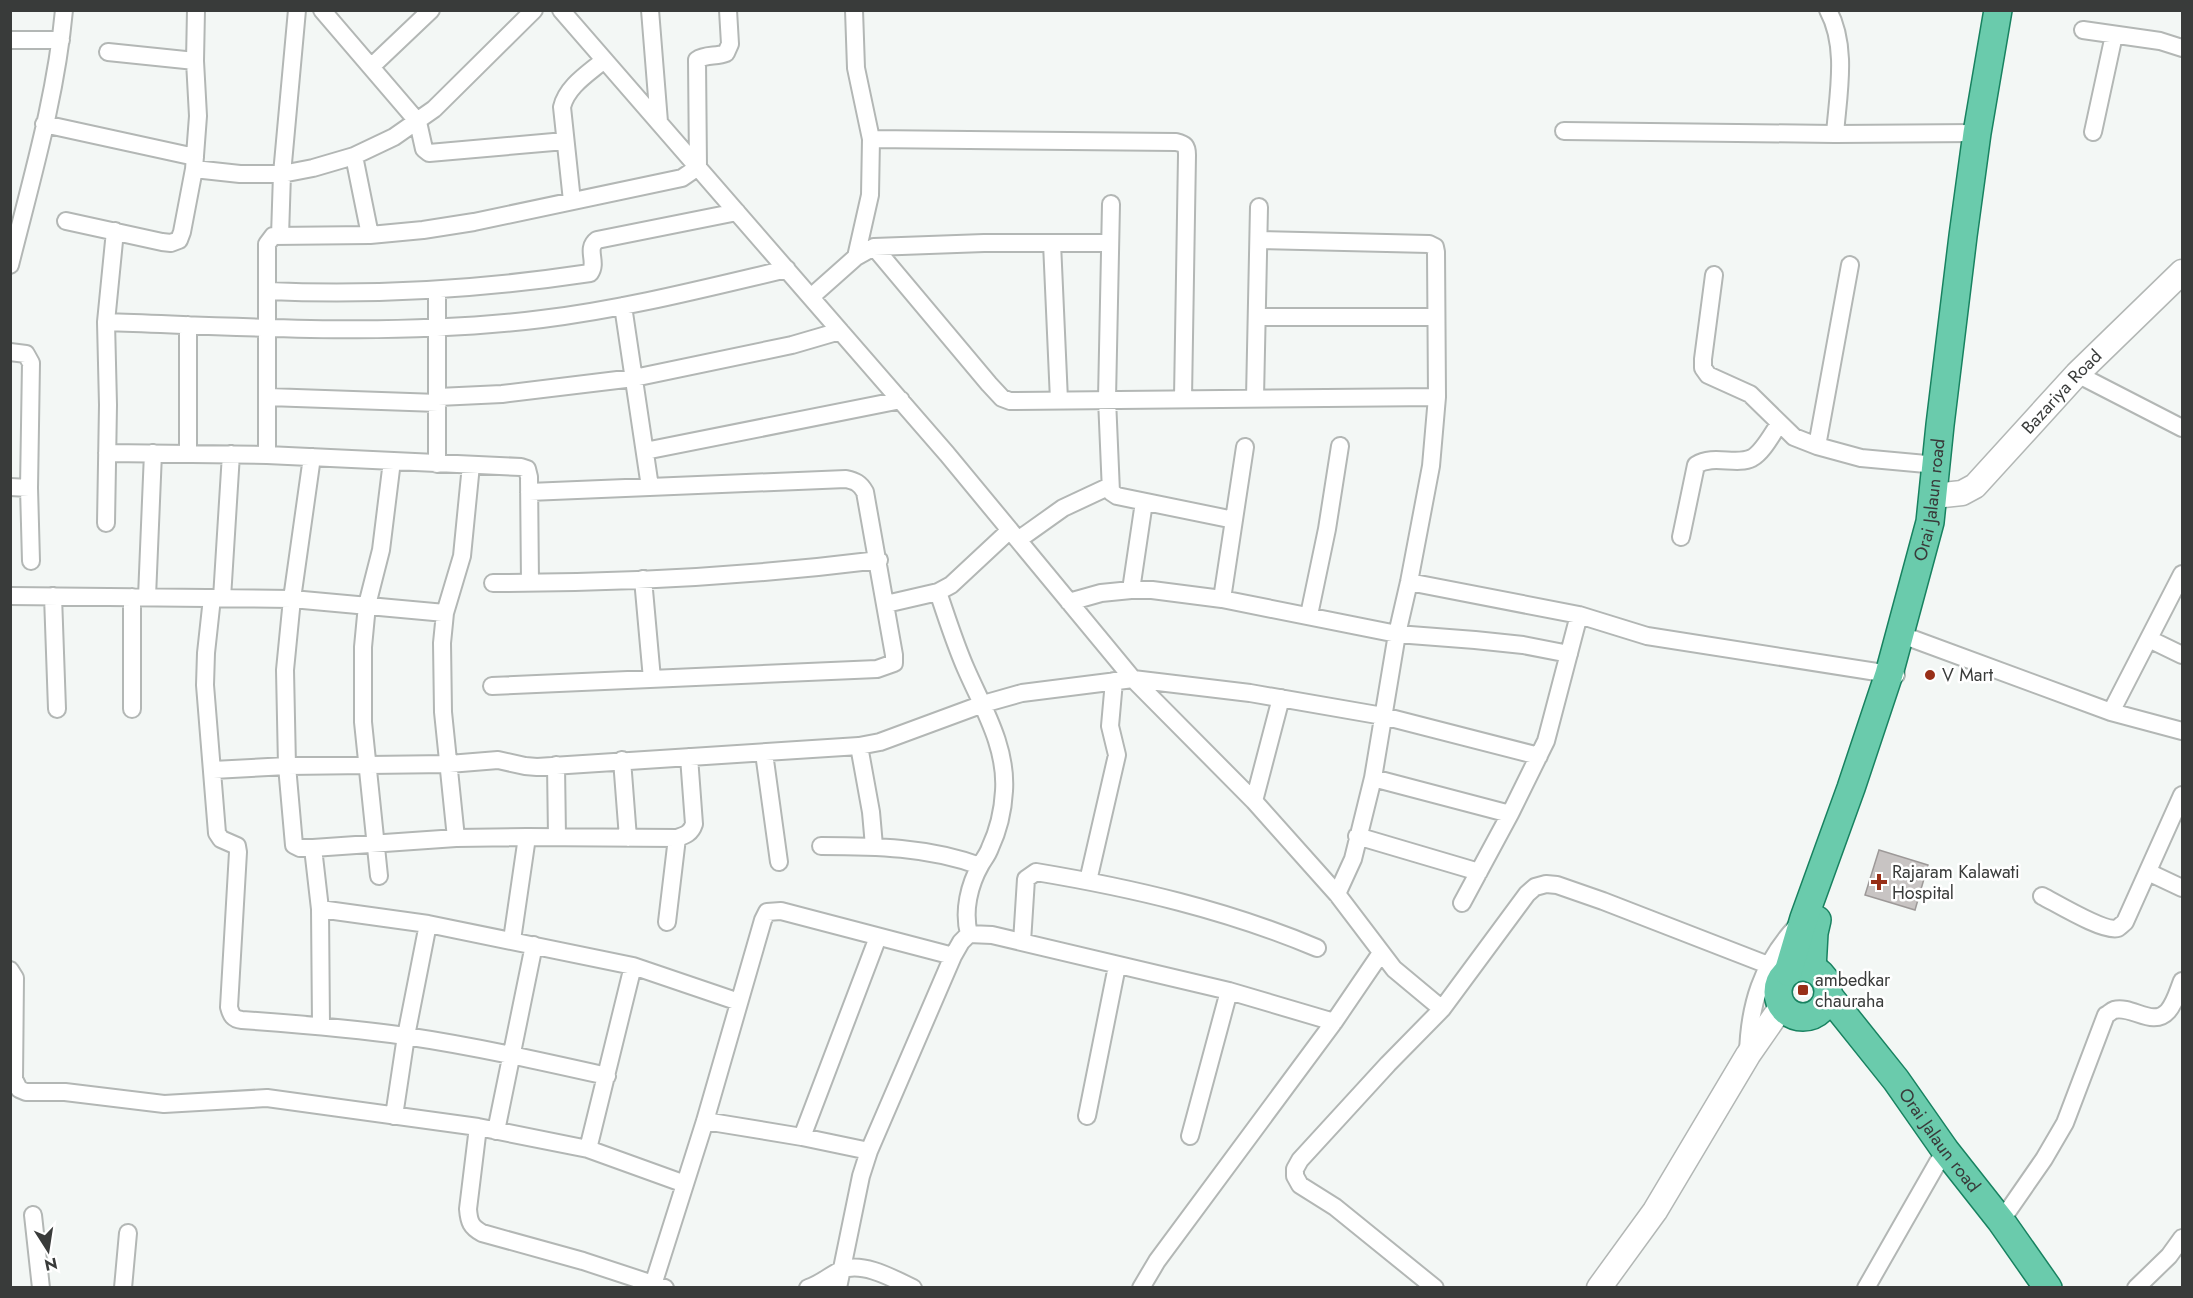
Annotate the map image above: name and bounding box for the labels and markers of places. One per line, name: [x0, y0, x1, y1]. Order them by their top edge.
place label: V Mart: [1942, 662, 1994, 688]
marker: V Mart: [1923, 668, 1937, 682]
place label: Rajaram Kalawati Hospital: [1892, 859, 2020, 906]
marker: Rajaram Kalawati Hospital: [1870, 873, 1888, 891]
place label: ambedkar chauraha: [1815, 967, 1891, 1014]
marker: ambedkar chauraha: [1796, 983, 1810, 997]

